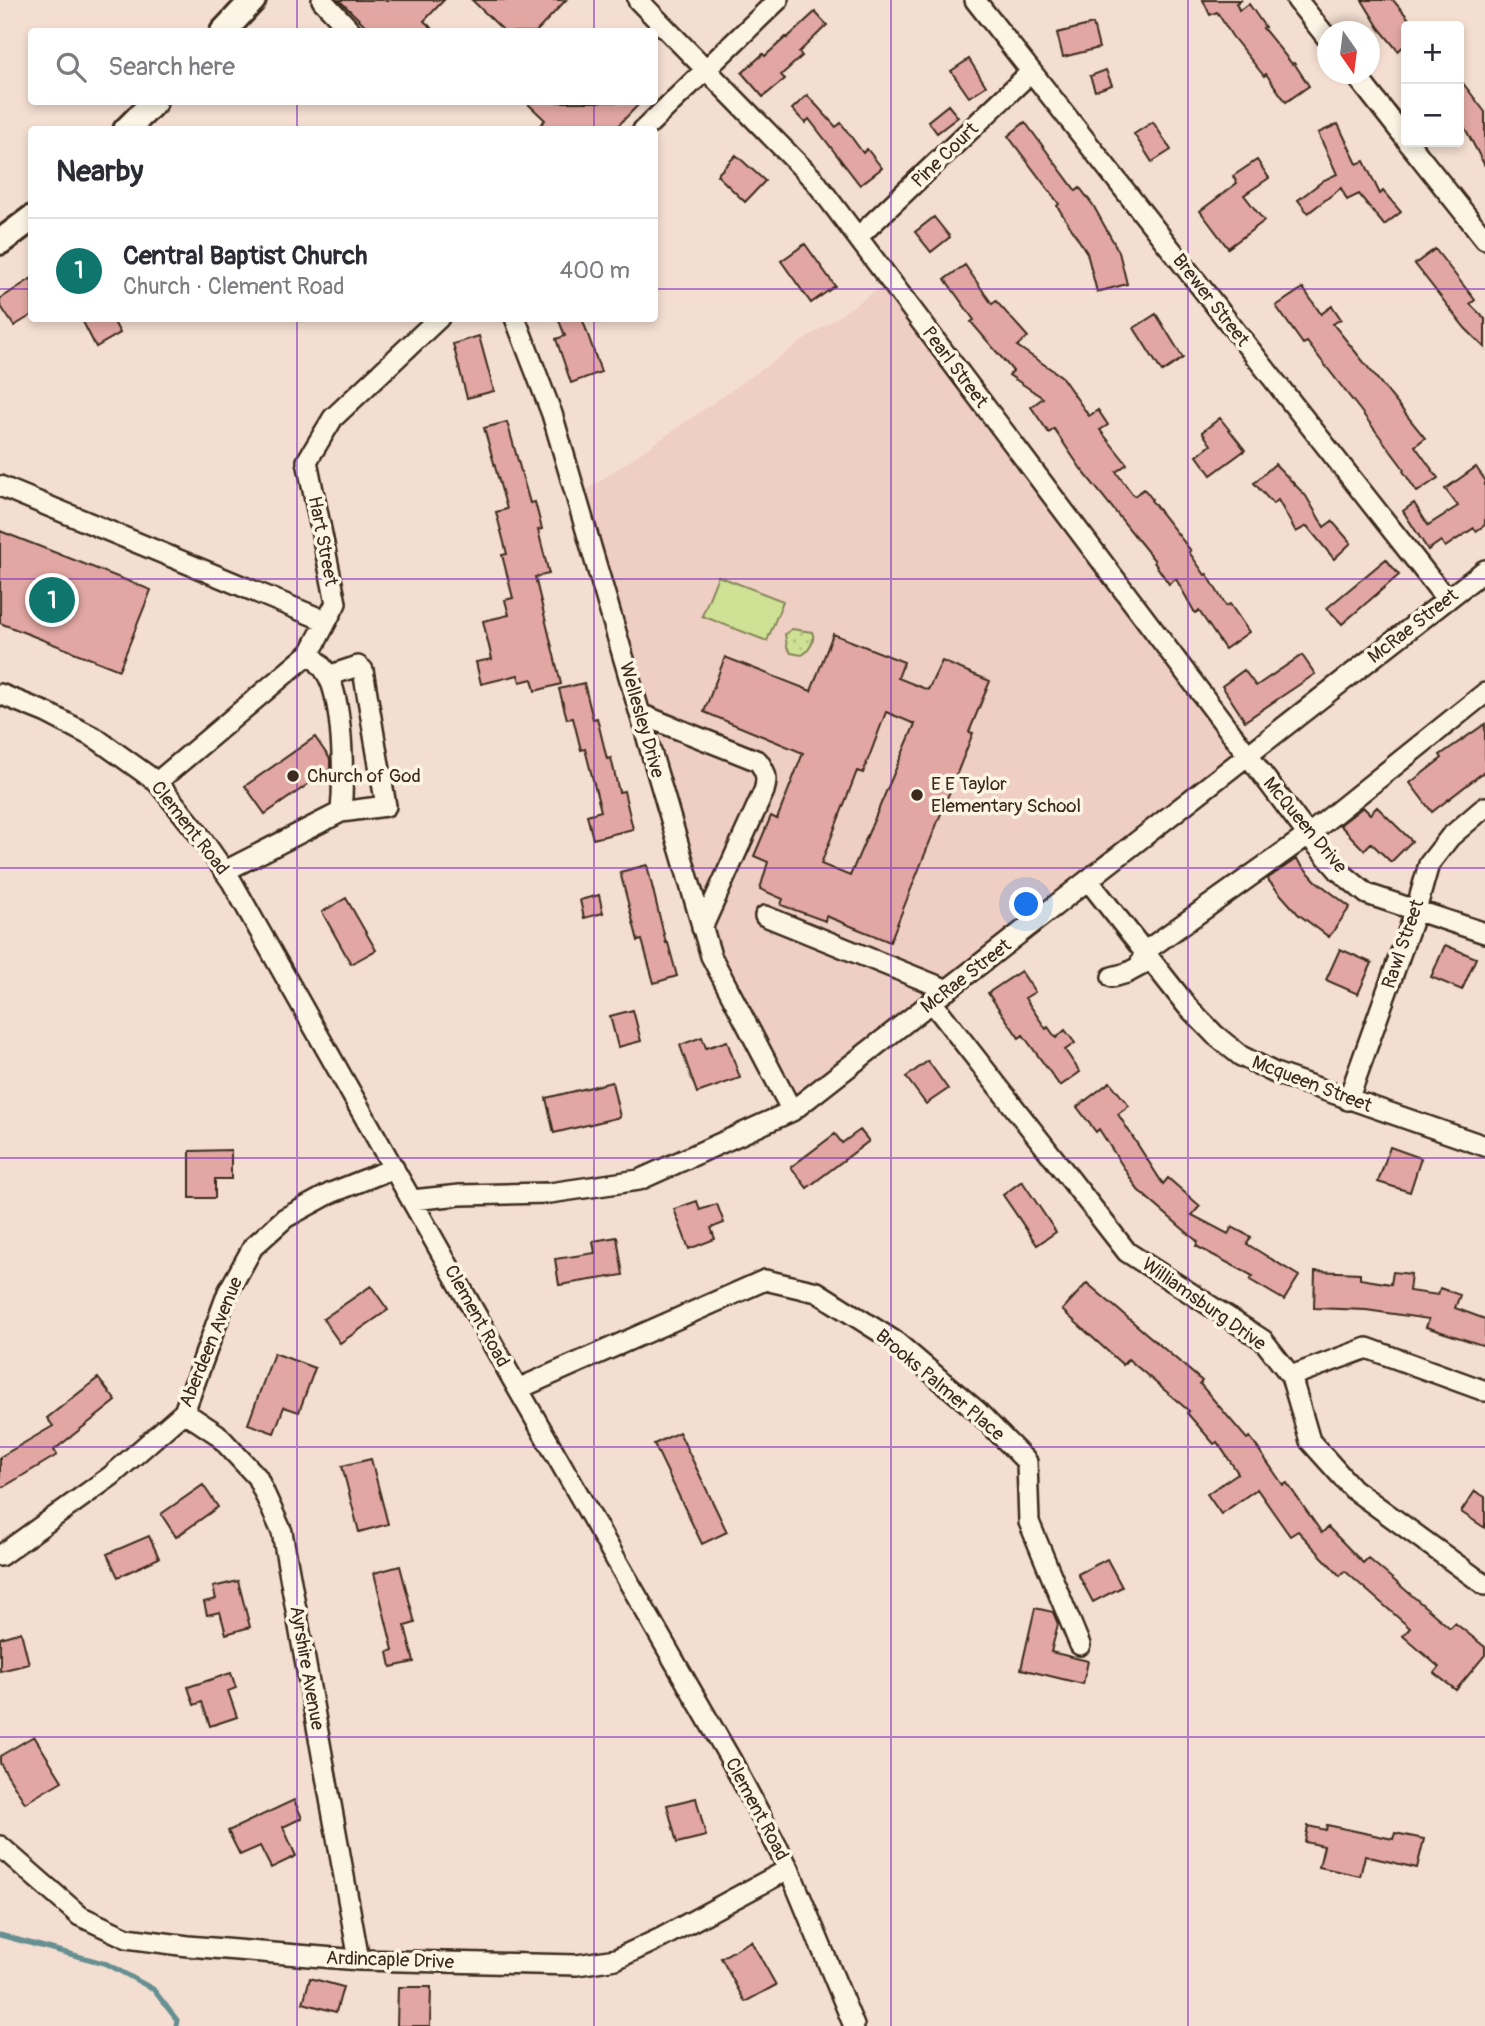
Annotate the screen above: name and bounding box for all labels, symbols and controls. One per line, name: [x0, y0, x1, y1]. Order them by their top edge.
north arrow: [1317, 21, 1380, 84]
map controls: [1401, 21, 1464, 147]
button: +: [1401, 21, 1464, 84]
search box: [28, 28, 658, 105]
icon: search: [52, 48, 90, 86]
text: Search here: [108, 51, 235, 83]
button: −: [1401, 84, 1464, 147]
street label: Pine Court: [907, 117, 984, 193]
text: Nearby: [56, 153, 143, 190]
text: Central Baptist Church: [123, 240, 367, 272]
street label: Brewer Street: [1167, 249, 1255, 351]
text: 1: [75, 256, 84, 285]
text: 400 m: [560, 256, 630, 285]
text: Church · Clement Road: [123, 272, 344, 301]
street label: Pearl Street: [917, 322, 994, 413]
street label: Hart Street: [303, 494, 344, 588]
pin: 1: [29, 574, 75, 626]
street label: McRae Street: [1363, 583, 1463, 669]
street label: Wellesley Drive: [614, 659, 670, 781]
place label: Church of God: [307, 764, 421, 788]
marker: Church of God: [285, 768, 301, 784]
place label: E E Taylor Elementary School: [931, 772, 1081, 818]
street label: McQueen Drive: [1258, 772, 1353, 879]
street label: Clement Road: [146, 776, 234, 880]
marker: E E Taylor Elementary School: [909, 787, 925, 803]
your location: [1009, 887, 1043, 921]
street label: Rawl Street: [1377, 896, 1430, 992]
street label: McRae Street: [916, 933, 1016, 1019]
street label: Mcqueen Street: [1249, 1050, 1376, 1118]
street label: Williamsburg Drive: [1137, 1252, 1271, 1356]
street label: Clement Road: [439, 1261, 515, 1371]
street label: Aberdeen Avenue: [174, 1273, 248, 1411]
street label: Brooks Palmer Place: [871, 1324, 1010, 1446]
street label: Ayrshire Avenue: [284, 1604, 330, 1733]
street label: Clement Road: [720, 1753, 794, 1865]
street label: Ardincaple Drive: [326, 1946, 455, 1974]

